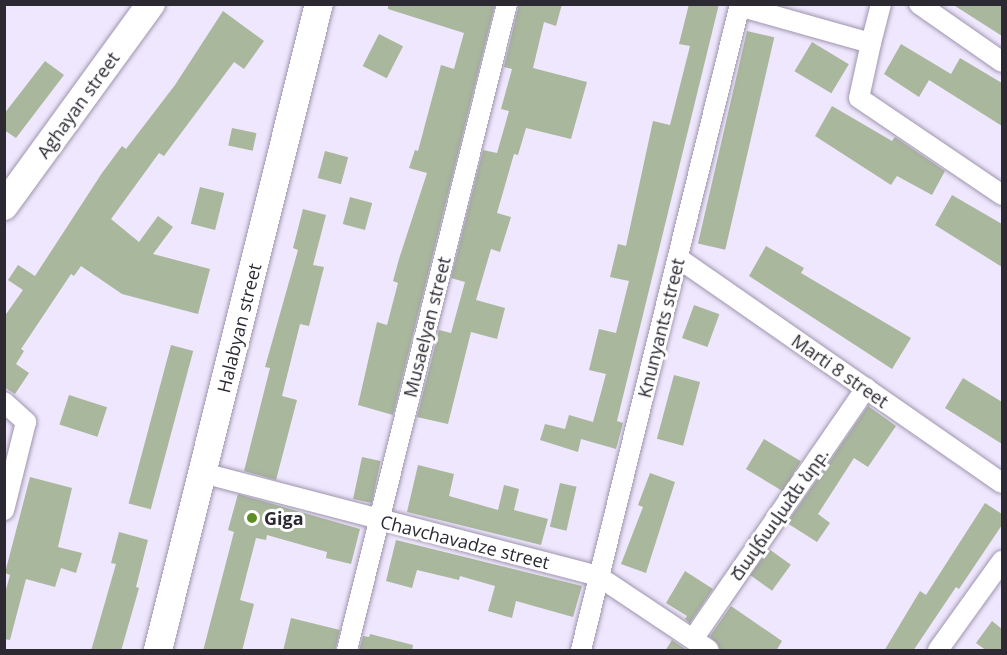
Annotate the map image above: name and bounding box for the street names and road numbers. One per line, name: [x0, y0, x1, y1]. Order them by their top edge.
street label: Aghayan street: [32, 48, 124, 162]
street label: Musaelyan street: [399, 254, 455, 400]
street label: Knunyants street: [633, 256, 689, 400]
street label: Halabyan street: [212, 261, 266, 395]
street label: Marti 8 street: [787, 330, 893, 412]
street label: Ճավճավաձե նրբ.: [725, 443, 833, 585]
street label: Chavchavadze street: [378, 511, 552, 573]

